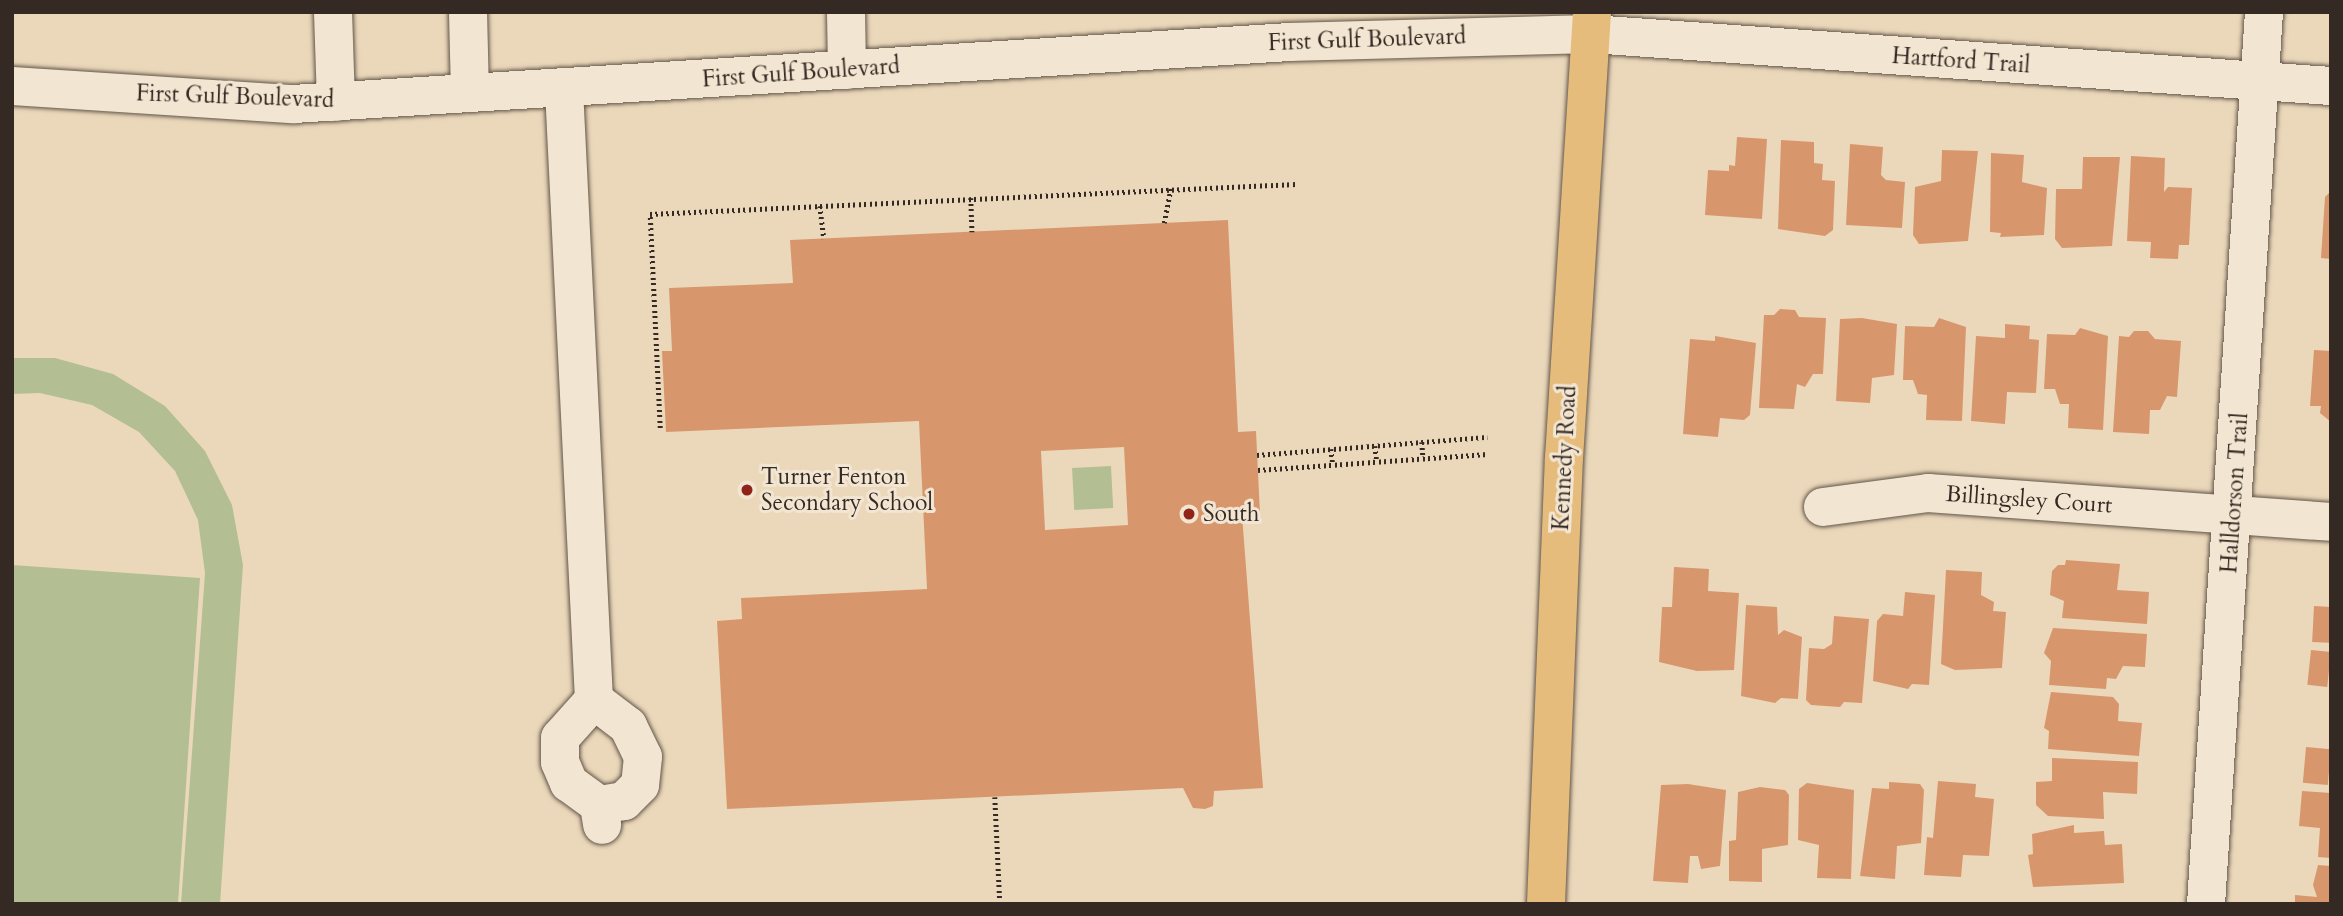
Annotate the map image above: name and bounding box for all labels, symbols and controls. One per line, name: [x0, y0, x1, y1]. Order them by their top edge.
street label: First Gulf Boulevard: [1268, 23, 1466, 57]
street label: Hartford Trail: [1891, 42, 2031, 80]
street label: First Gulf Boulevard: [701, 52, 901, 94]
street label: First Gulf Boulevard: [136, 80, 334, 114]
street label: Kennedy Road: [1547, 385, 1583, 531]
street label: Halldorson Trail: [2216, 412, 2254, 574]
place label: Turner Fenton Secondary School: [761, 463, 933, 517]
street label: Billingsley Court: [1945, 480, 2113, 520]
marker: Turner Fenton Secondary School: [739, 482, 755, 498]
place label: South: [1203, 500, 1259, 528]
marker: South: [1181, 506, 1197, 522]

